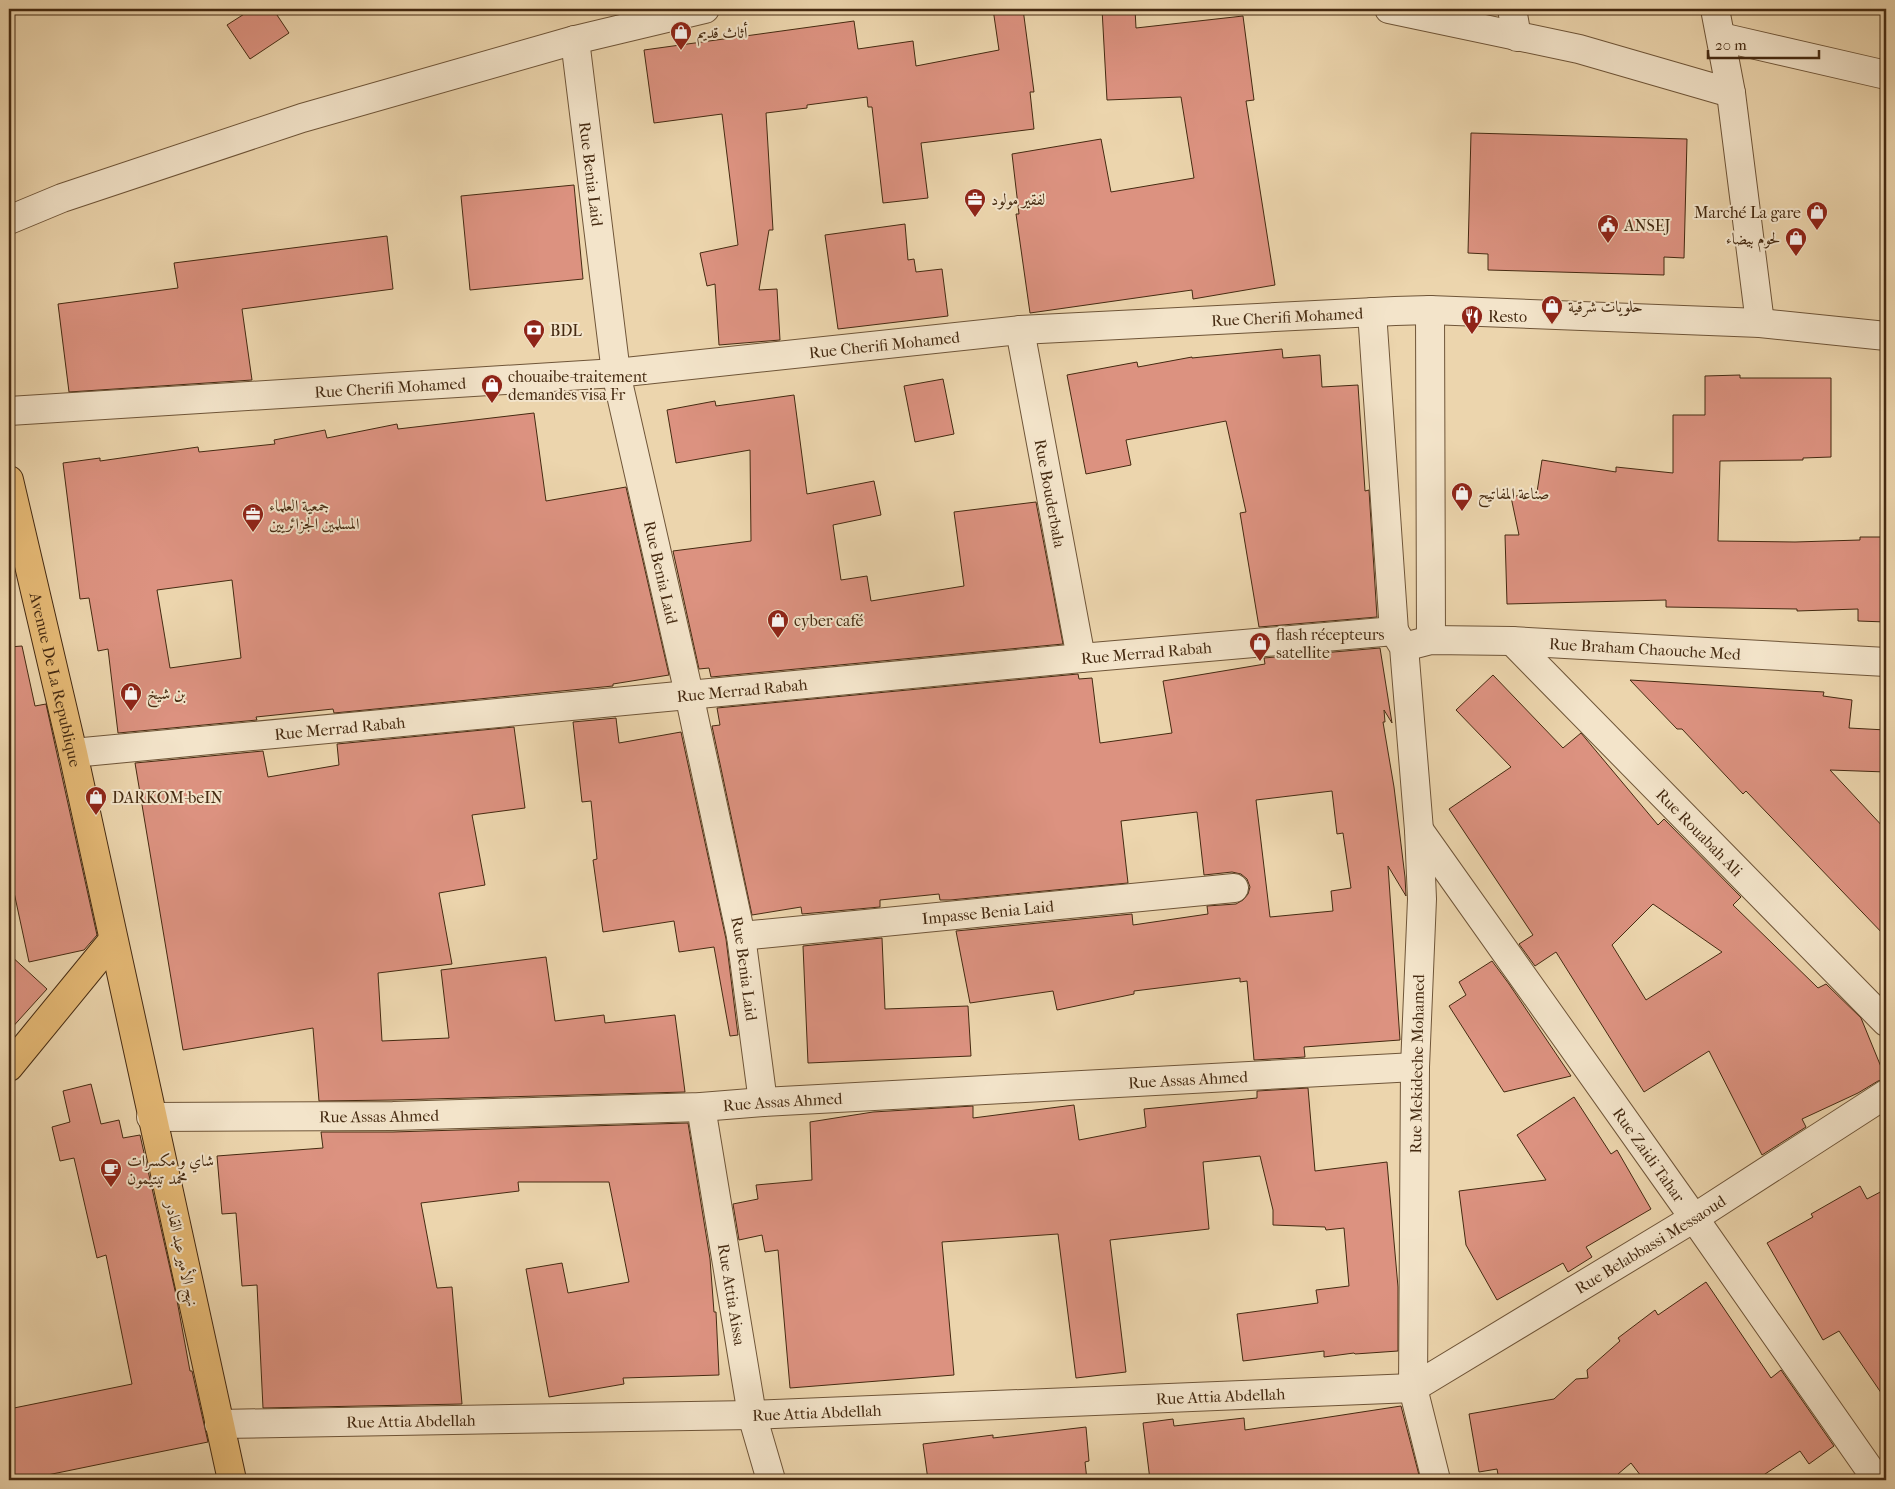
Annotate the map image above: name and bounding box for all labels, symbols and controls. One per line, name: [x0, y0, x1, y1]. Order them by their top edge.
shop icon: أثاث قديم: [669, 20, 693, 51]
place label: أثاث قديم: [697, 21, 748, 47]
scale bar: [1708, 28, 1819, 60]
text: 20 m: [1715, 36, 1747, 54]
street label: Rue Benia Laid: [576, 121, 607, 228]
office icon: لفقير مولود: [963, 187, 987, 218]
place label: لفقير مولود: [991, 190, 1045, 210]
shop icon: Marché La gare: [1805, 200, 1829, 231]
place label: Marché La gare: [1694, 203, 1801, 222]
public building icon: ANSEJ: [1596, 213, 1620, 244]
place label: ANSEJ: [1623, 216, 1670, 235]
shop icon: لحوم بيضاء: [1784, 226, 1808, 257]
place label: لحوم بيضاء: [1726, 229, 1780, 253]
shop icon: حلويات شرقية: [1540, 294, 1564, 325]
place label: حلويات شرقية: [1568, 297, 1643, 317]
street label: Rue Cherifi Mohamed: [1211, 303, 1364, 330]
restaurant icon: Resto: [1460, 304, 1484, 335]
place label: Resto: [1488, 307, 1527, 326]
bank icon: BDL: [522, 318, 546, 349]
place label: BDL: [550, 321, 582, 340]
street label: Rue Cherifi Mohamed: [808, 327, 961, 362]
place label: chouaibe-traitement demandes visa Fr: [508, 367, 648, 404]
street label: Rue Cherifi Mohamed: [314, 373, 467, 401]
shop icon: chouaibe-traitement demandes visa Fr: [480, 373, 504, 404]
street label: Rue Bouderbala: [1031, 437, 1070, 550]
shop icon: صناعة المفاتيح: [1450, 481, 1474, 512]
place label: صناعة المفاتيح: [1478, 484, 1549, 508]
place label: جمعية العلماء المسلمين الجزائريين: [269, 496, 359, 534]
office icon: جمعية العلماء المسلمين الجزائريين: [241, 502, 265, 533]
street label: Rue Benia Laid: [640, 519, 682, 626]
street label: Avenue De La Republique: [26, 589, 85, 769]
shop icon: cyber café: [766, 608, 790, 639]
place label: cyber café: [794, 611, 864, 630]
place label: flash récepteurs satellite: [1276, 625, 1385, 662]
shop icon: flash récepteurs satellite: [1248, 631, 1272, 662]
street label: Rue Braham Chaouche Med: [1549, 634, 1742, 663]
street label: Rue Merrad Rabah: [1080, 637, 1213, 667]
street label: Rue Merrad Rabah: [676, 674, 808, 706]
shop icon: بن شيخ: [119, 681, 143, 712]
place label: بن شيخ: [147, 684, 186, 708]
street label: Rue Merrad Rabah: [274, 712, 406, 743]
street label: Rue Rouabah Ali: [1653, 784, 1747, 880]
shop icon: DARKOM-beIN: [84, 785, 108, 816]
place label: DARKOM-beIN: [112, 788, 223, 807]
street label: Impasse Benia Laid: [921, 896, 1055, 928]
street label: Rue Benia Laid: [728, 915, 762, 1022]
street label: Rue Mekideche Mohamed: [1406, 974, 1428, 1154]
street label: Rue Assas Ahmed: [1128, 1066, 1249, 1092]
street label: Rue Assas Ahmed: [722, 1088, 843, 1115]
street label: Rue Zaidi Tahar: [1609, 1104, 1689, 1206]
street label: Rue Assas Ahmed: [319, 1105, 439, 1126]
place label: شاي و مكسرات محمد تيتيمون: [127, 1151, 214, 1189]
cafe icon: شاي و مكسرات محمد تيتيمون: [99, 1157, 123, 1188]
street label: Rue Belabbassi Messaoud: [1571, 1191, 1729, 1297]
street label: نهج الأمير عبد القادر: [156, 1198, 204, 1309]
street label: Rue Attia Aissa: [714, 1242, 750, 1348]
street label: Rue Attia Abdellah: [1155, 1384, 1286, 1408]
street label: Rue Attia Abdellah: [752, 1400, 882, 1424]
street label: Rue Attia Abdellah: [346, 1410, 476, 1431]

